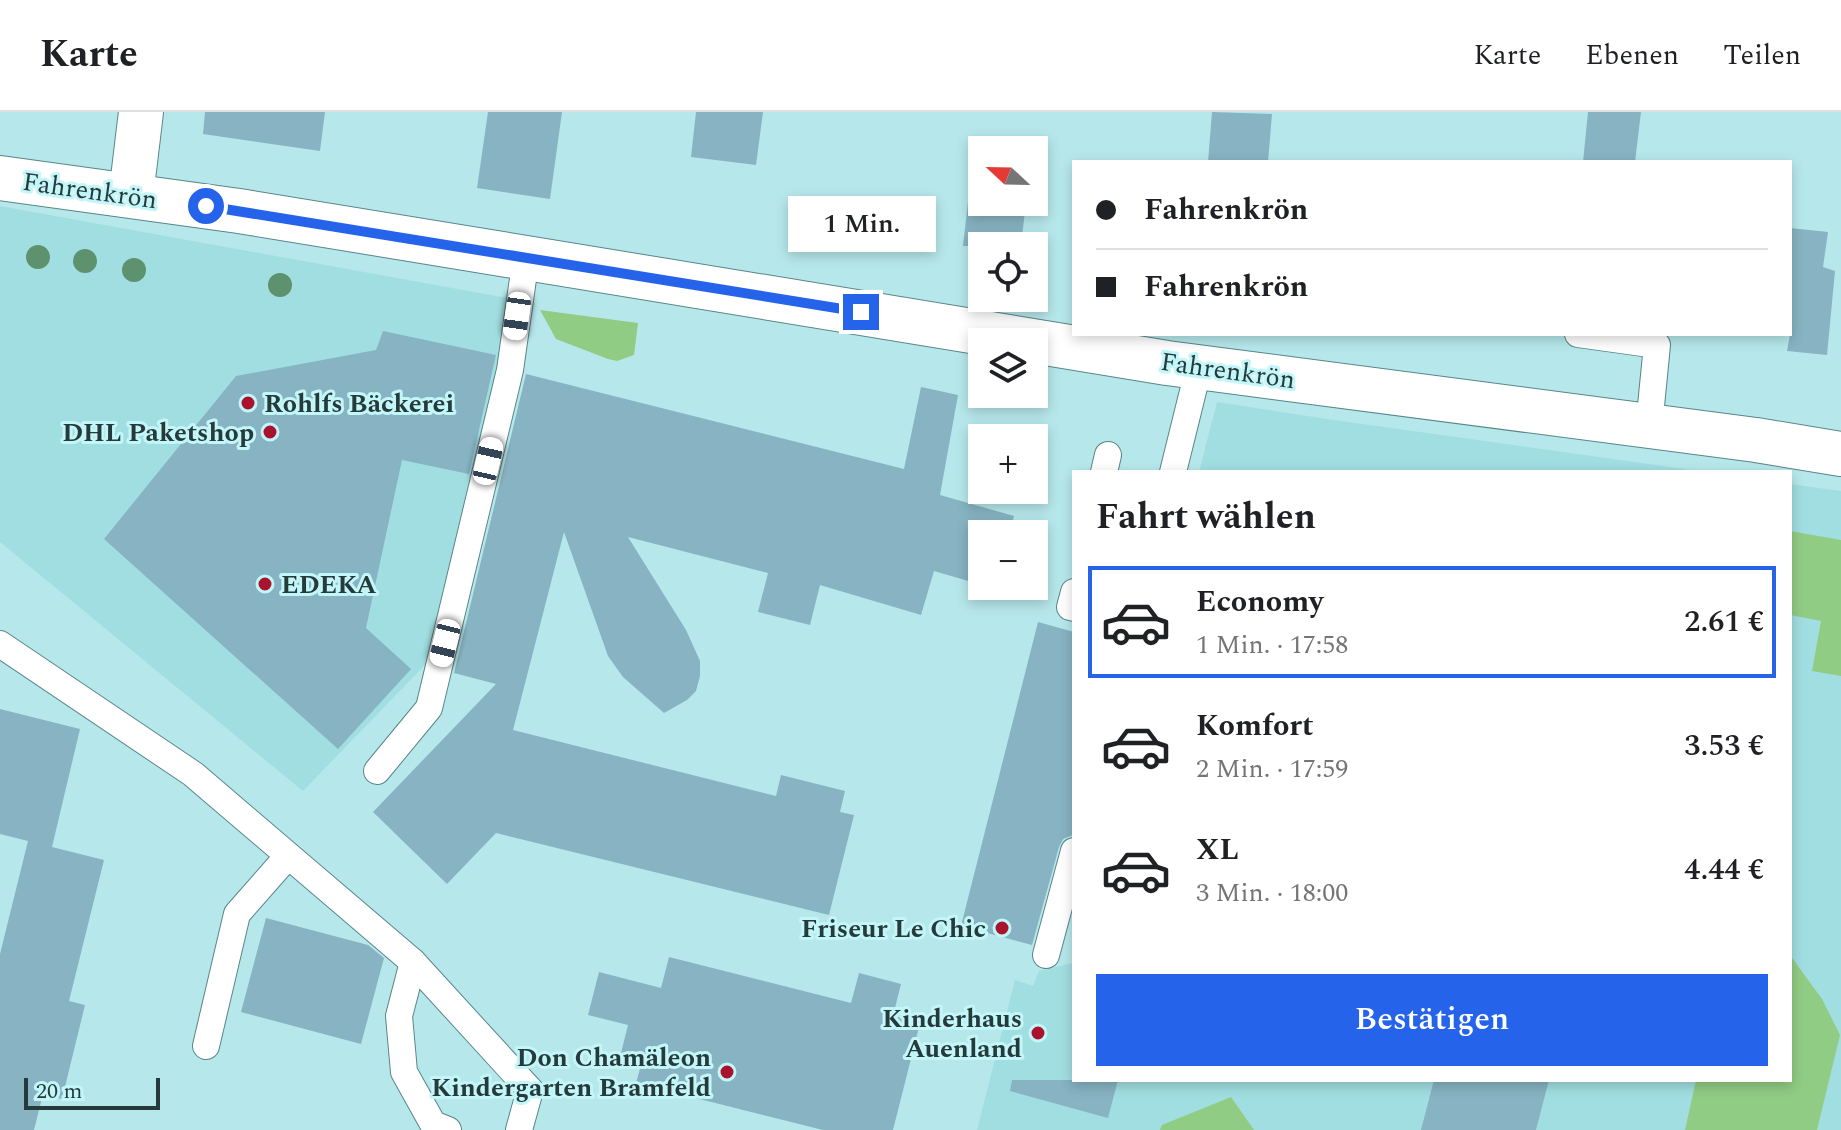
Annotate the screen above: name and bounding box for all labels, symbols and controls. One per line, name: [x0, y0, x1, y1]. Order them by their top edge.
text: Karte: [40, 26, 138, 84]
text: Karte: [1473, 34, 1541, 77]
text: Ebenen: [1585, 34, 1679, 77]
text: Teilen: [1723, 34, 1801, 77]
north arrow: [968, 136, 1048, 216]
map controls: [968, 136, 1048, 600]
street label: Fahrenkrön: [20, 162, 160, 220]
text: Fahrenkrön: [1144, 187, 1308, 233]
route start: [188, 188, 224, 224]
callout: 1 Min.: [787, 196, 935, 252]
text: 1 Min.: [824, 204, 900, 244]
button: locate: [968, 232, 1048, 312]
text: Fahrenkrön: [1144, 264, 1308, 310]
car: [502, 291, 532, 341]
route end: [843, 294, 879, 330]
button: layers: [968, 328, 1048, 408]
street label: Fahrenkrön: [1158, 342, 1298, 400]
place label: Rohlfs Bäckerei: [264, 384, 454, 424]
marker: Rohlfs Bäckerei: [239, 394, 257, 412]
place label: DHL Paketshop: [62, 413, 254, 453]
marker: DHL Paketshop: [261, 423, 279, 441]
button: +: [968, 424, 1048, 504]
car: [471, 435, 505, 487]
text: Fahrt wählen: [1096, 490, 1316, 545]
button: −: [968, 520, 1048, 600]
place label: EDEKA: [281, 565, 377, 605]
marker: EDEKA: [256, 575, 274, 593]
text: Economy: [1196, 579, 1323, 625]
icon: car: [1100, 586, 1172, 658]
text: 2.61 €: [1684, 599, 1764, 645]
car: [428, 617, 462, 669]
text: 1 Min. · 17:58: [1196, 625, 1348, 665]
text: Komfort: [1196, 703, 1314, 749]
icon: car: [1100, 710, 1172, 782]
text: 3.53 €: [1684, 723, 1764, 769]
text: 2 Min. · 17:59: [1196, 749, 1348, 789]
text: XL: [1196, 827, 1239, 873]
icon: car: [1100, 834, 1172, 906]
text: 4.44 €: [1684, 847, 1764, 893]
text: 3 Min. · 18:00: [1196, 873, 1348, 913]
place label: Friseur Le Chic: [801, 909, 986, 949]
marker: Friseur Le Chic: [993, 919, 1011, 937]
button: Bestätigen: [1096, 974, 1768, 1066]
place label: Kinderhaus Auenland: [882, 999, 1022, 1069]
marker: Kinderhaus Auenland: [1029, 1024, 1047, 1042]
place label: Don Chamäleon Kindergarten Bramfeld: [431, 1038, 711, 1108]
marker: Don Chamäleon Kindergarten Bramfeld: [718, 1063, 736, 1081]
scale bar: [24, 1074, 160, 1110]
text: 20 m: [36, 1075, 82, 1108]

